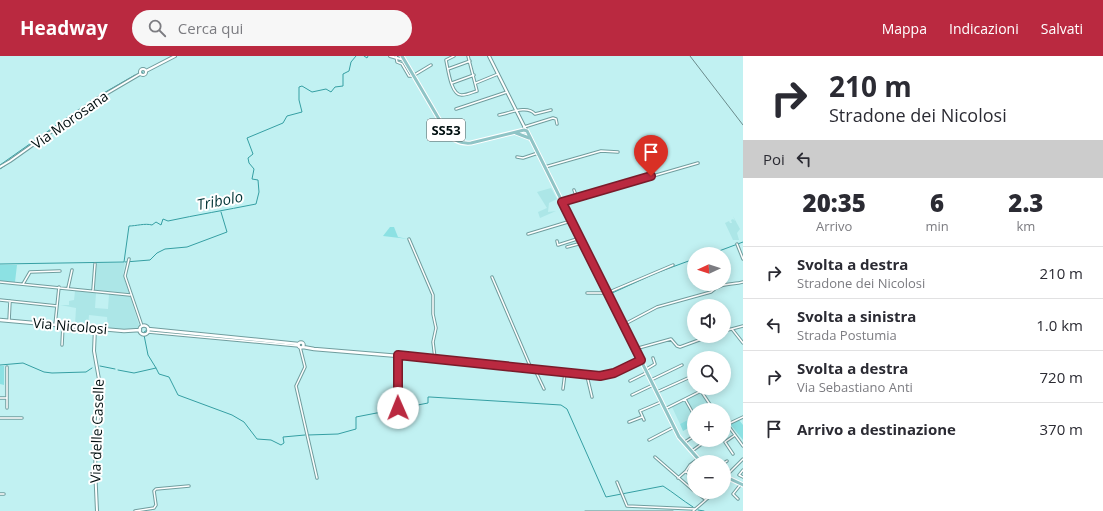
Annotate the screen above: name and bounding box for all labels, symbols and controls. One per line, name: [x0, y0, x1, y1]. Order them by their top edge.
search box: [132, 10, 412, 46]
text: Headway: [20, 15, 108, 41]
icon: search: [146, 17, 168, 39]
text: Cerca qui: [178, 18, 243, 38]
text: Mappa: [882, 19, 927, 38]
text: Indicazioni: [949, 19, 1019, 38]
text: Salvati: [1041, 19, 1083, 38]
text: 210 m: [829, 67, 912, 105]
icon: right: [763, 72, 815, 124]
street label: Via Morosana: [28, 86, 112, 153]
text: Stradone dei Nicolosi: [829, 103, 1007, 127]
road number: SS53: [427, 119, 465, 141]
pin: [634, 135, 668, 176]
icon: arrive: [640, 141, 662, 163]
icon: left: [793, 148, 815, 170]
text: Poi: [763, 149, 785, 169]
water label: Tribolo: [195, 186, 245, 214]
text: 20:35: [803, 186, 866, 219]
text: 6: [930, 186, 944, 219]
text: 2.3: [1008, 186, 1043, 219]
text: Arrivo: [816, 217, 852, 235]
text: min: [925, 217, 949, 235]
text: km: [1016, 217, 1035, 235]
north arrow: [687, 247, 731, 291]
map controls: [687, 247, 731, 499]
text: Svolta a destra: [797, 254, 908, 274]
icon: right: [763, 262, 785, 284]
text: 210 m: [1039, 263, 1083, 283]
text: Stradone dei Nicolosi: [797, 274, 925, 292]
button: sound: [687, 299, 731, 343]
text: Svolta a sinistra: [797, 306, 916, 326]
street label: Via Nicolosi: [32, 313, 108, 338]
icon: left: [763, 314, 785, 336]
text: 1.0 km: [1036, 315, 1083, 335]
text: Strada Postumia: [797, 326, 897, 344]
button: search: [687, 351, 731, 395]
text: Svolta a destra: [797, 358, 908, 378]
icon: right: [763, 366, 785, 388]
text: 720 m: [1039, 367, 1083, 387]
street label: Via delle Caselle: [85, 378, 108, 483]
text: Via Sebastiano Anti: [797, 378, 913, 396]
position arrow: [377, 387, 419, 429]
button: +: [687, 403, 731, 447]
icon: arrive: [763, 418, 785, 440]
text: Arrivo a destinazione: [797, 419, 956, 439]
text: 370 m: [1039, 419, 1083, 439]
button: −: [687, 455, 731, 499]

